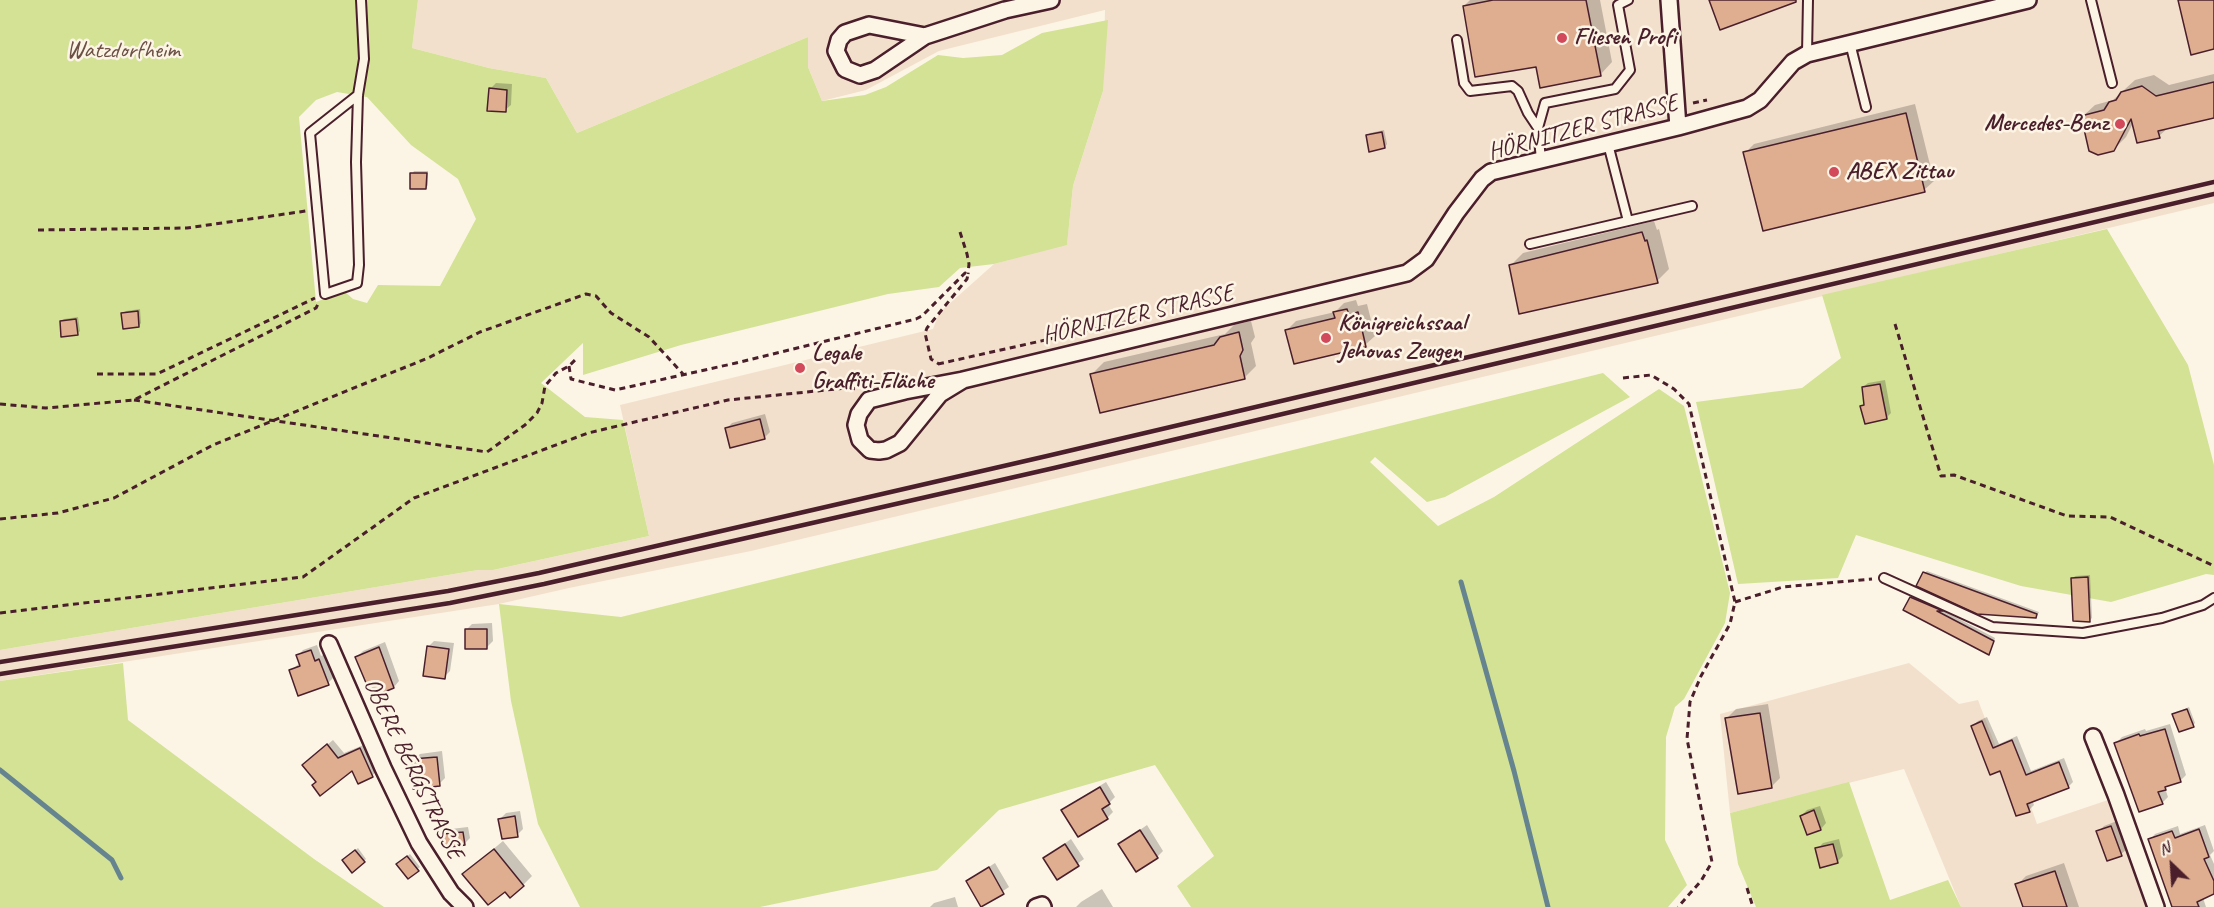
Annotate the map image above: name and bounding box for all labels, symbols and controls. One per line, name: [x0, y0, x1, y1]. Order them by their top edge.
place label: Fliesen Profi: [1574, 24, 1675, 52]
marker: Fliesen Profi: [1555, 31, 1569, 45]
park label: Watzdorfheim: [66, 37, 180, 65]
street label: HÖRNITZER STRASSE: [1485, 89, 1681, 167]
place label: Mercedes-Benz: [1984, 110, 2108, 138]
marker: Mercedes-Benz: [2113, 117, 2127, 131]
place label: ABEX Zittau: [1846, 158, 1953, 186]
marker: ABEX Zittau: [1827, 165, 1841, 179]
street label: HÖRNITZER STRASSE: [1040, 279, 1236, 351]
place label: Königreichssaal Jehovas Zeugen: [1338, 310, 1466, 366]
marker: Königreichssaal Jehovas Zeugen: [1319, 331, 1333, 345]
place label: Legale Graffiti-Fläche: [812, 340, 934, 396]
marker: Legale Graffiti-Fläche: [793, 361, 807, 375]
street label: OBERE BERGSTRASSE: [357, 674, 469, 864]
north arrow: [2142, 835, 2202, 895]
text: N: [2156, 838, 2173, 860]

